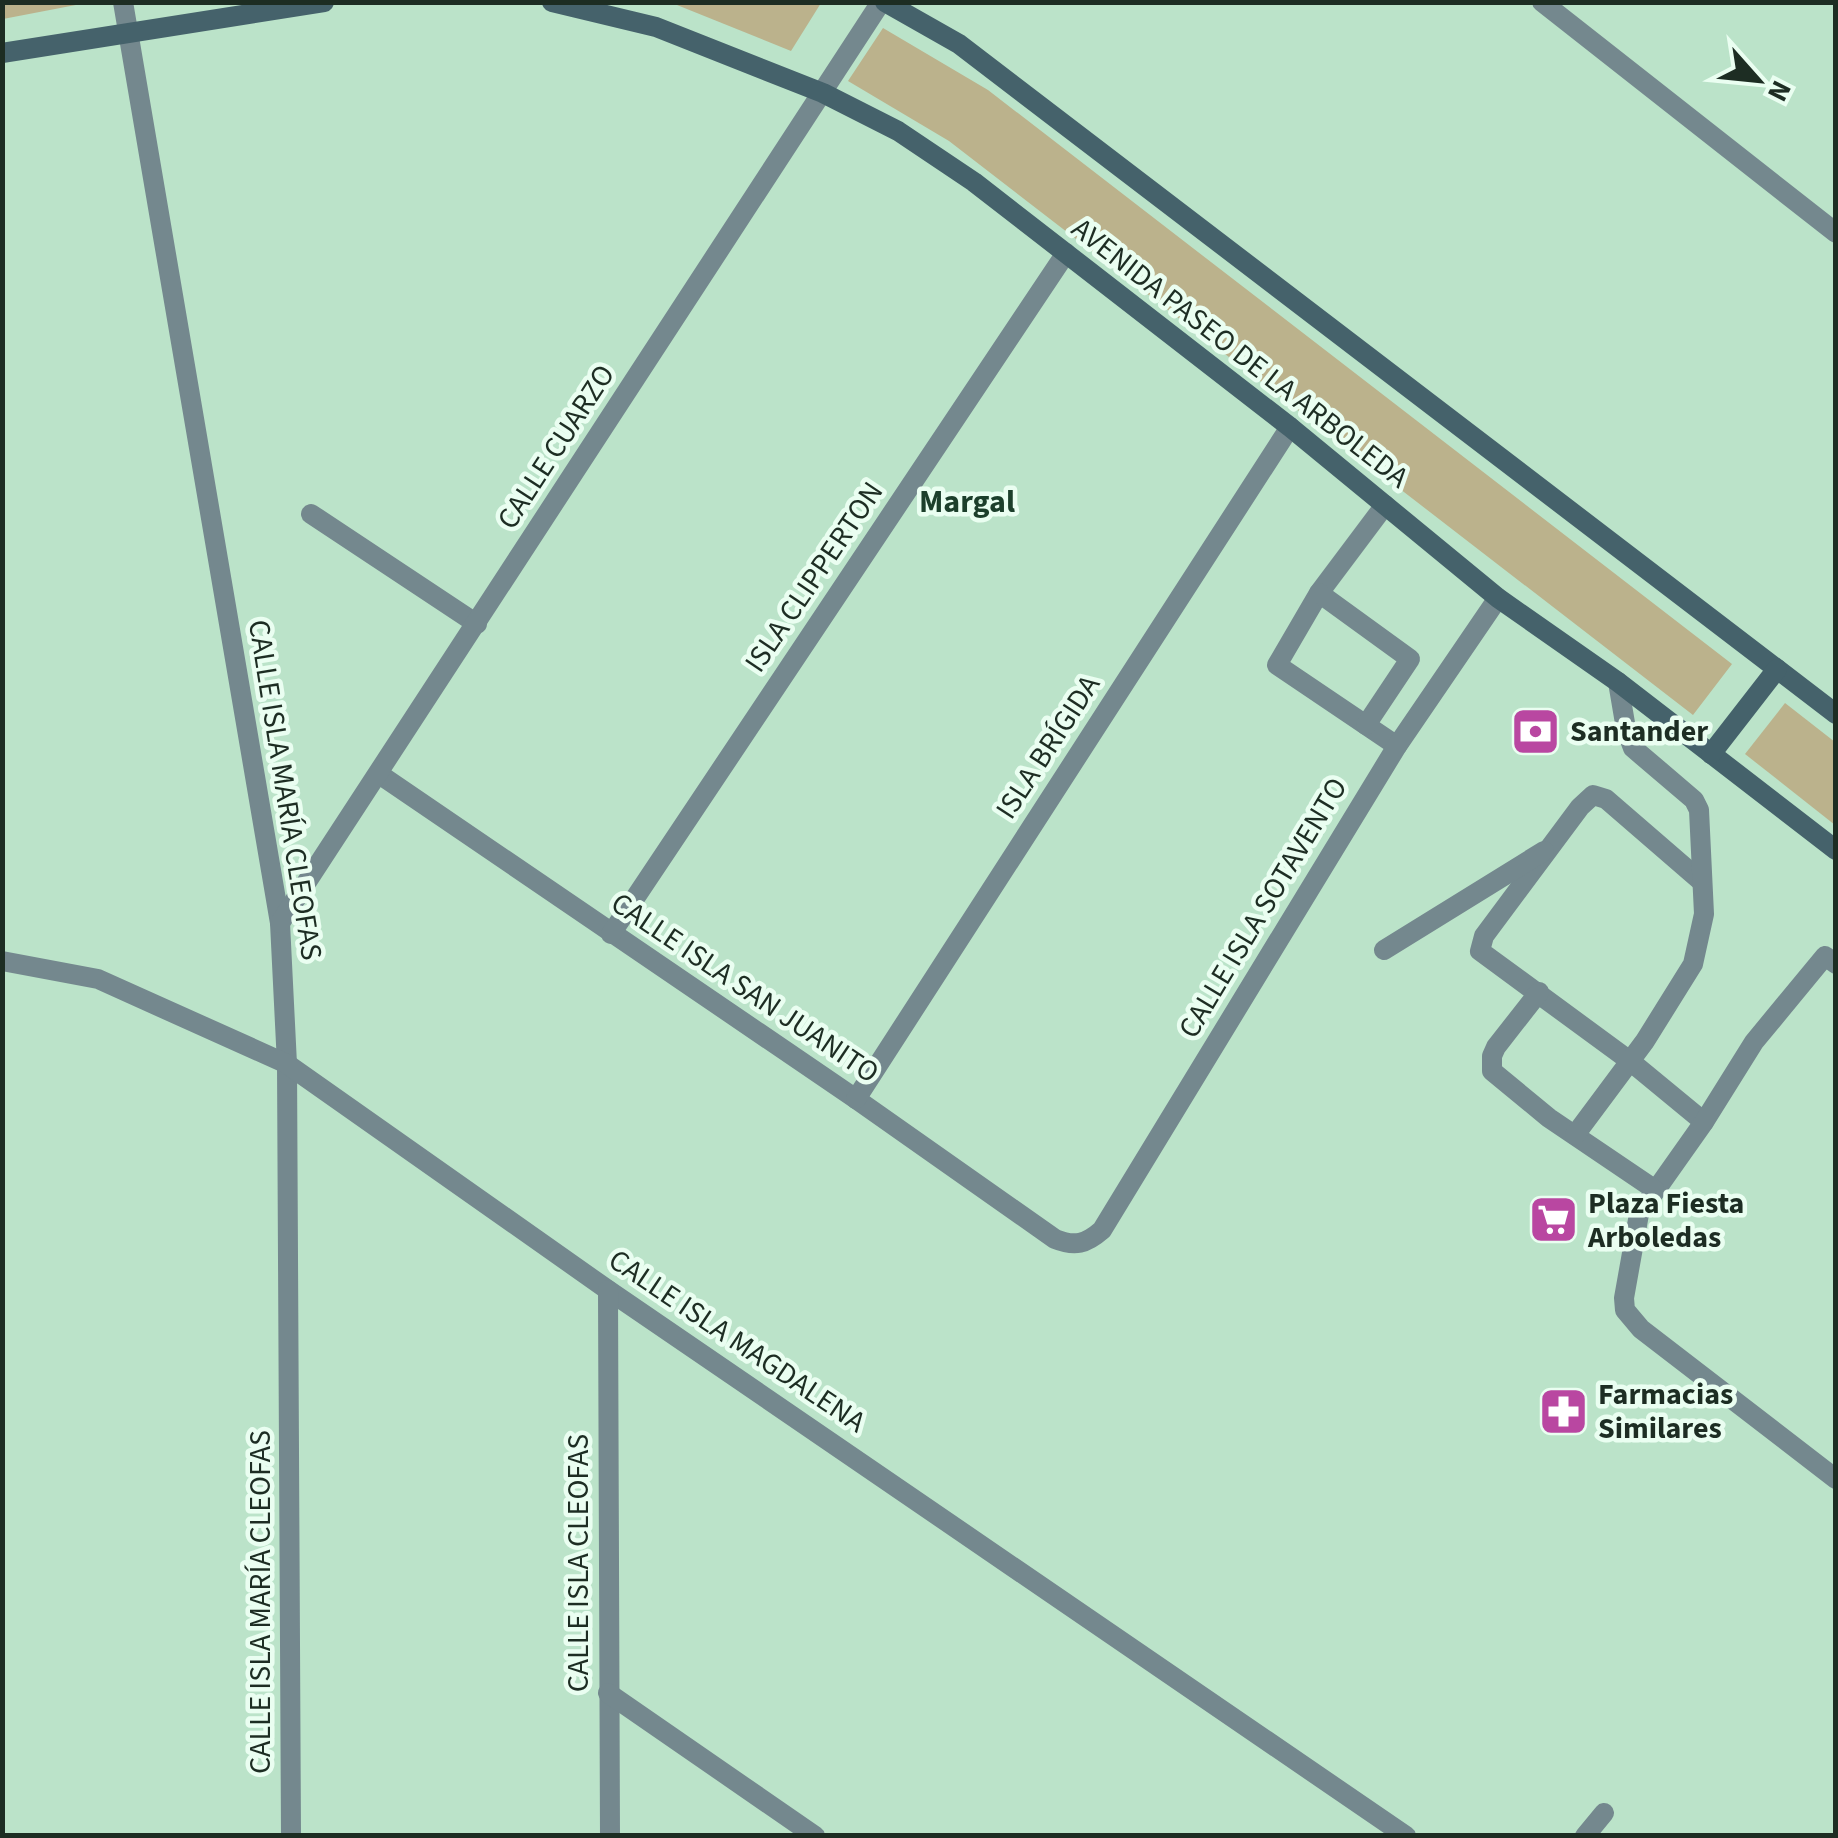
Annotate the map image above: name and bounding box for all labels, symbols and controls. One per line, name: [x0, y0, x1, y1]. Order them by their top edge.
north arrow: [1708, 30, 1808, 130]
text: N: [1757, 74, 1801, 108]
street label: AVENIDA PASEO DE LA ARBOLEDA: [1062, 208, 1418, 499]
street label: CALLE CUARZO: [487, 356, 625, 538]
street label: ISLA CLIPPERTON: [734, 473, 894, 681]
district label: Margal: [919, 479, 1015, 525]
street label: CALLE ISLA MARÍA CLEOFAS: [237, 617, 333, 963]
street label: ISLA BRÍGIDA: [985, 666, 1111, 828]
bank icon: Santander: [1509, 705, 1561, 757]
place label: Santander: [1570, 710, 1708, 753]
street label: CALLE ISLA SOTAVENTO: [1168, 770, 1358, 1046]
street label: CALLE ISLA SAN JUANITO: [602, 882, 888, 1094]
place label: Plaza Fiesta Arboledas: [1587, 1182, 1744, 1259]
supermarket icon: Plaza Fiesta Arboledas: [1527, 1194, 1579, 1246]
street label: CALLE ISLA MAGDALENA: [600, 1239, 875, 1444]
place label: Farmacias Similares: [1598, 1373, 1733, 1450]
pharmacy icon: Farmacias Similares: [1537, 1385, 1589, 1437]
street label: CALLE ISLA MARÍA CLEOFAS: [239, 1430, 282, 1774]
street label: CALLE ISLA CLEOFAS: [557, 1434, 600, 1692]

